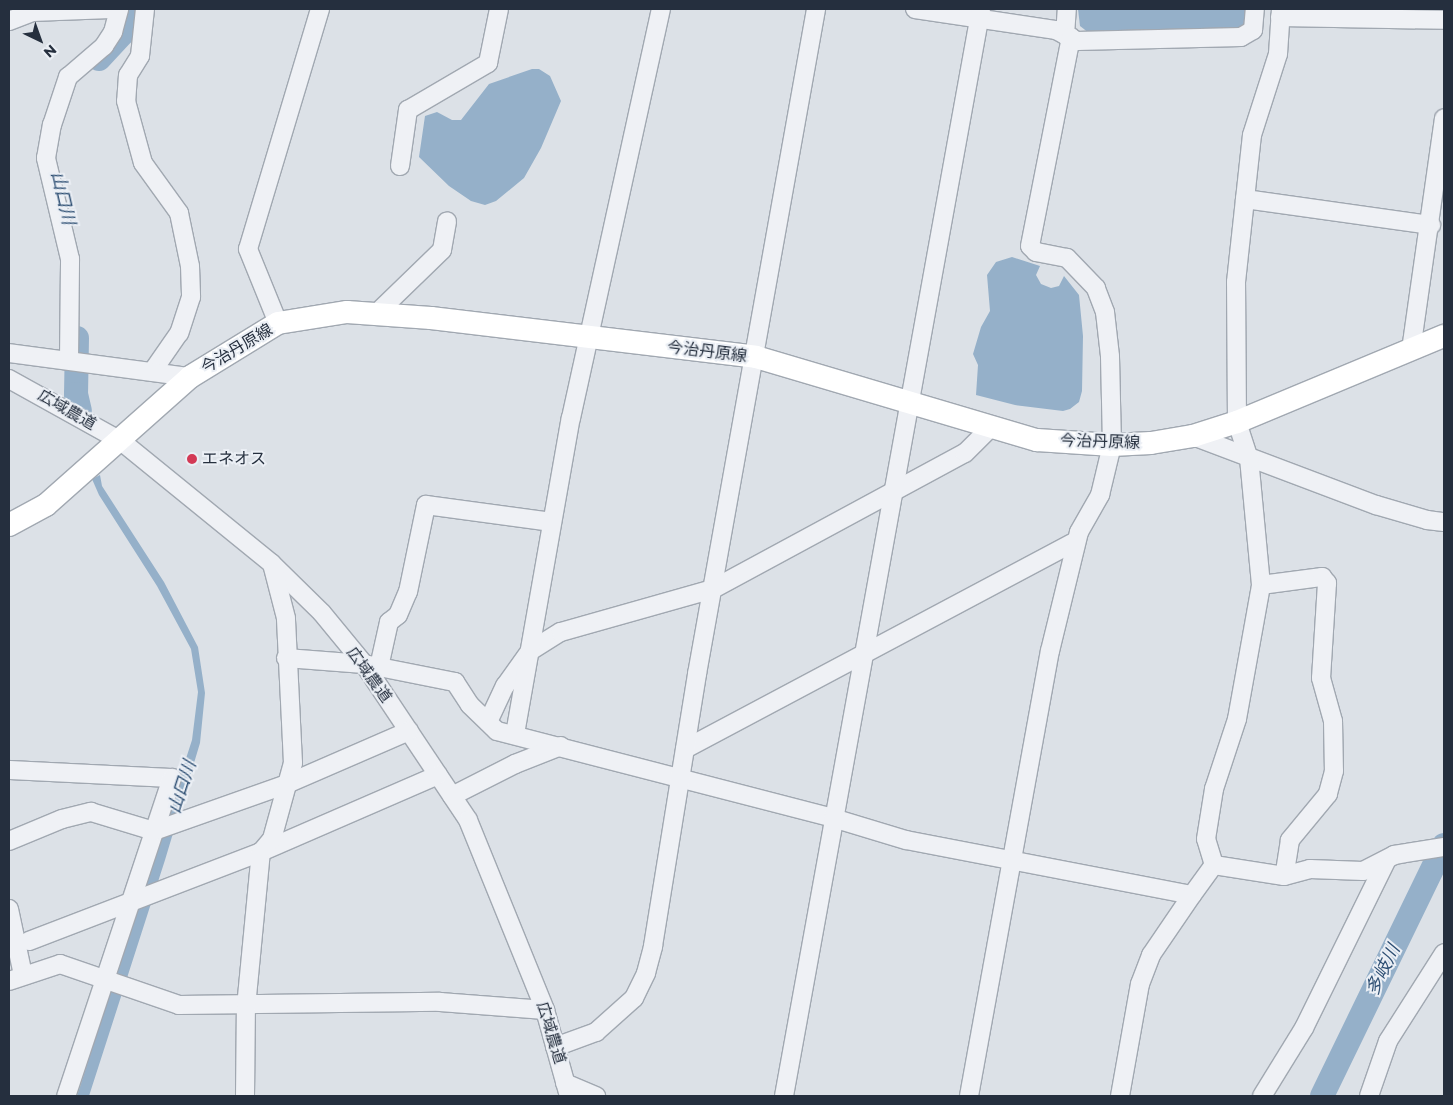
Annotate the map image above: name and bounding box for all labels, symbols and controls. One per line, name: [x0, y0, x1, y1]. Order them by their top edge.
north arrow: [15, 15, 65, 65]
text: N: [40, 41, 60, 62]
water label: 山口川: [46, 169, 80, 227]
street label: 今治丹原線: [198, 320, 276, 378]
street label: 今治丹原線: [666, 338, 748, 366]
street label: 広域農道: [34, 386, 100, 434]
street label: 今治丹原線: [1060, 431, 1140, 453]
place label: エネオス: [202, 449, 266, 469]
marker: エネオス: [186, 453, 198, 465]
street label: 広域農道: [342, 643, 396, 707]
water label: 山口川: [163, 758, 201, 816]
water label: 多岐川: [1361, 941, 1405, 999]
street label: 広域農道: [532, 1000, 570, 1066]

